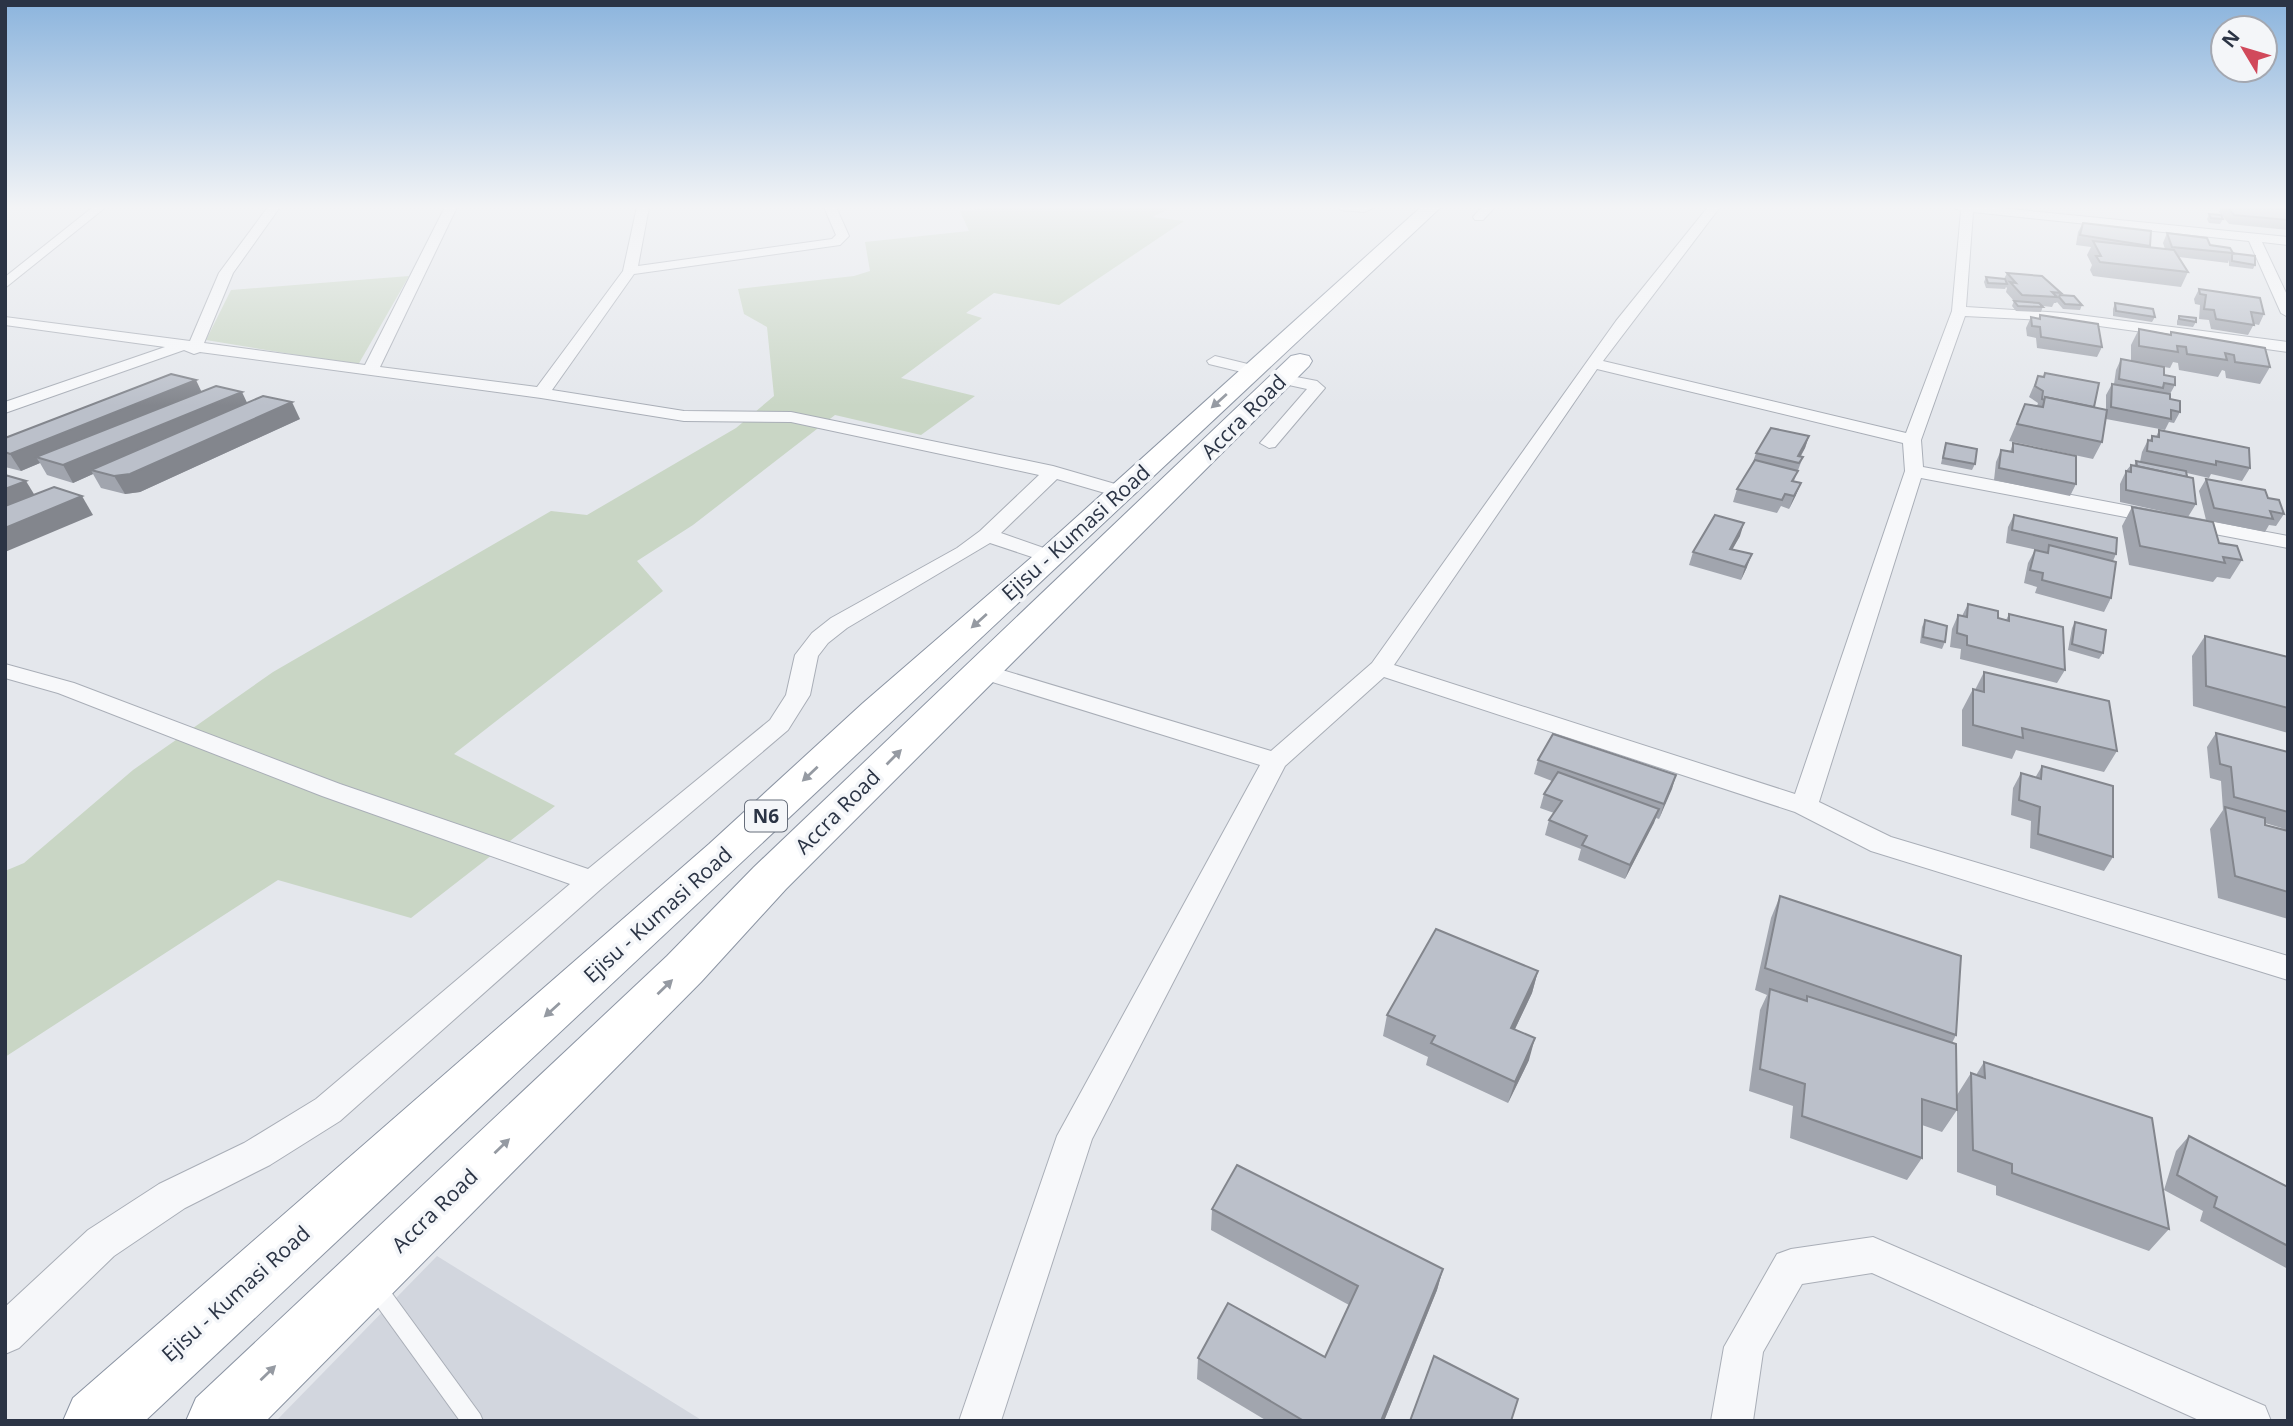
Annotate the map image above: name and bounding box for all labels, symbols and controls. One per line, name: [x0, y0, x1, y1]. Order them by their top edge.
north arrow: [2209, 14, 2279, 84]
text: N: [2216, 24, 2246, 53]
street label: Accra Road: [1195, 368, 1292, 465]
one-way arrow: [1211, 393, 1228, 409]
street label: Ejisu - Kumasi Road: [995, 458, 1156, 606]
one-way arrow: [970, 613, 988, 629]
one-way arrow: [885, 749, 902, 765]
street label: Accra Road: [789, 763, 886, 860]
one-way arrow: [802, 766, 819, 783]
road number: N6: [745, 800, 787, 832]
street label: Ejisu - Kumasi Road: [577, 840, 738, 988]
one-way arrow: [656, 979, 673, 996]
one-way arrow: [543, 1002, 561, 1018]
one-way arrow: [493, 1138, 509, 1155]
street label: Accra Road: [385, 1162, 483, 1258]
street label: Ejisu - Kumasi Road: [155, 1219, 316, 1367]
one-way arrow: [260, 1365, 276, 1381]

